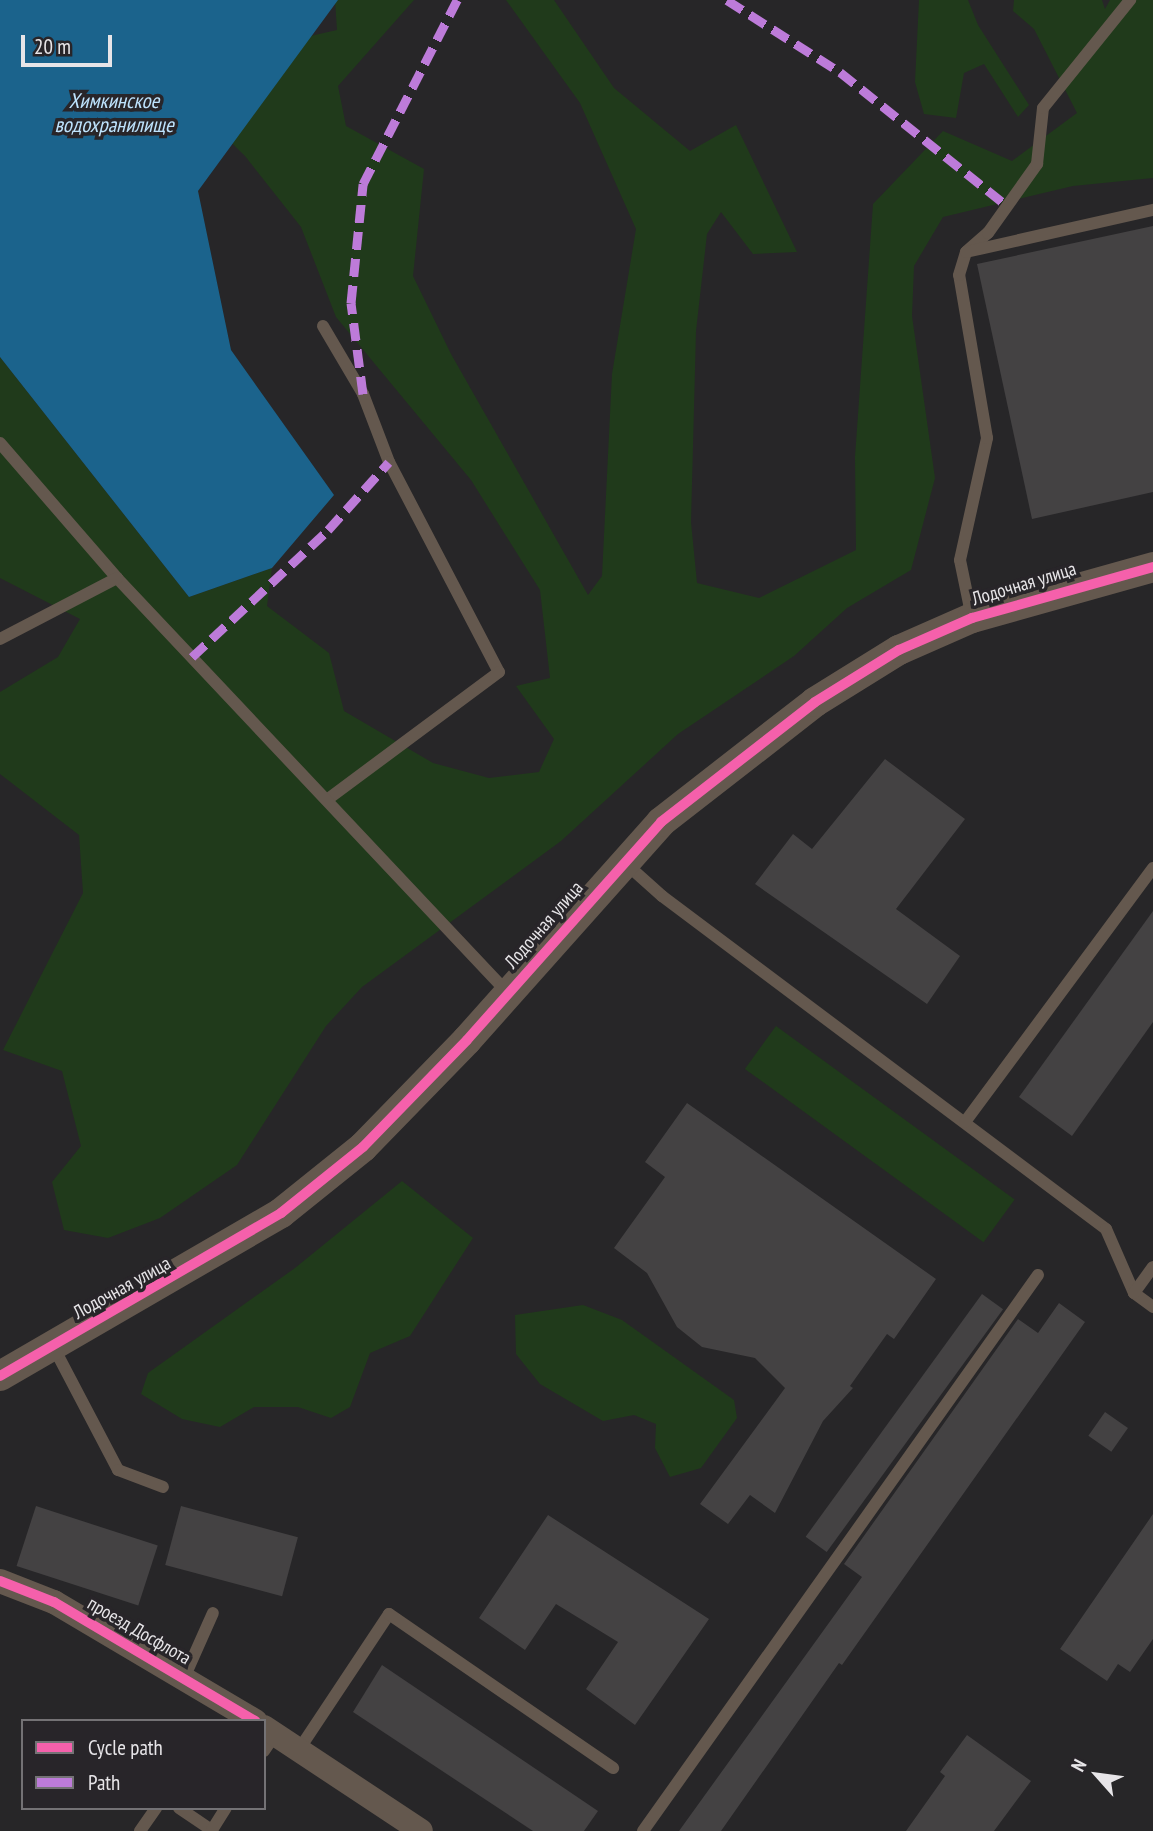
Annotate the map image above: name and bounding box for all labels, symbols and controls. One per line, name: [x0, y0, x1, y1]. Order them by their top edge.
scale bar: [24, 21, 116, 65]
text: 20 m: [34, 33, 71, 60]
water label: Химкинское водохранилище: [54, 88, 174, 138]
street label: Лодочная улица: [969, 557, 1079, 611]
street label: Лодочная улица: [500, 877, 588, 973]
street label: Лодочная улица: [69, 1252, 175, 1324]
street label: проезд Досфлота: [83, 1592, 195, 1670]
legend: [21, 1719, 266, 1810]
text: Cycle path: [88, 1734, 163, 1761]
north arrow: [1062, 1740, 1132, 1810]
text: N: [1065, 1755, 1091, 1775]
text: Path: [88, 1769, 120, 1796]

